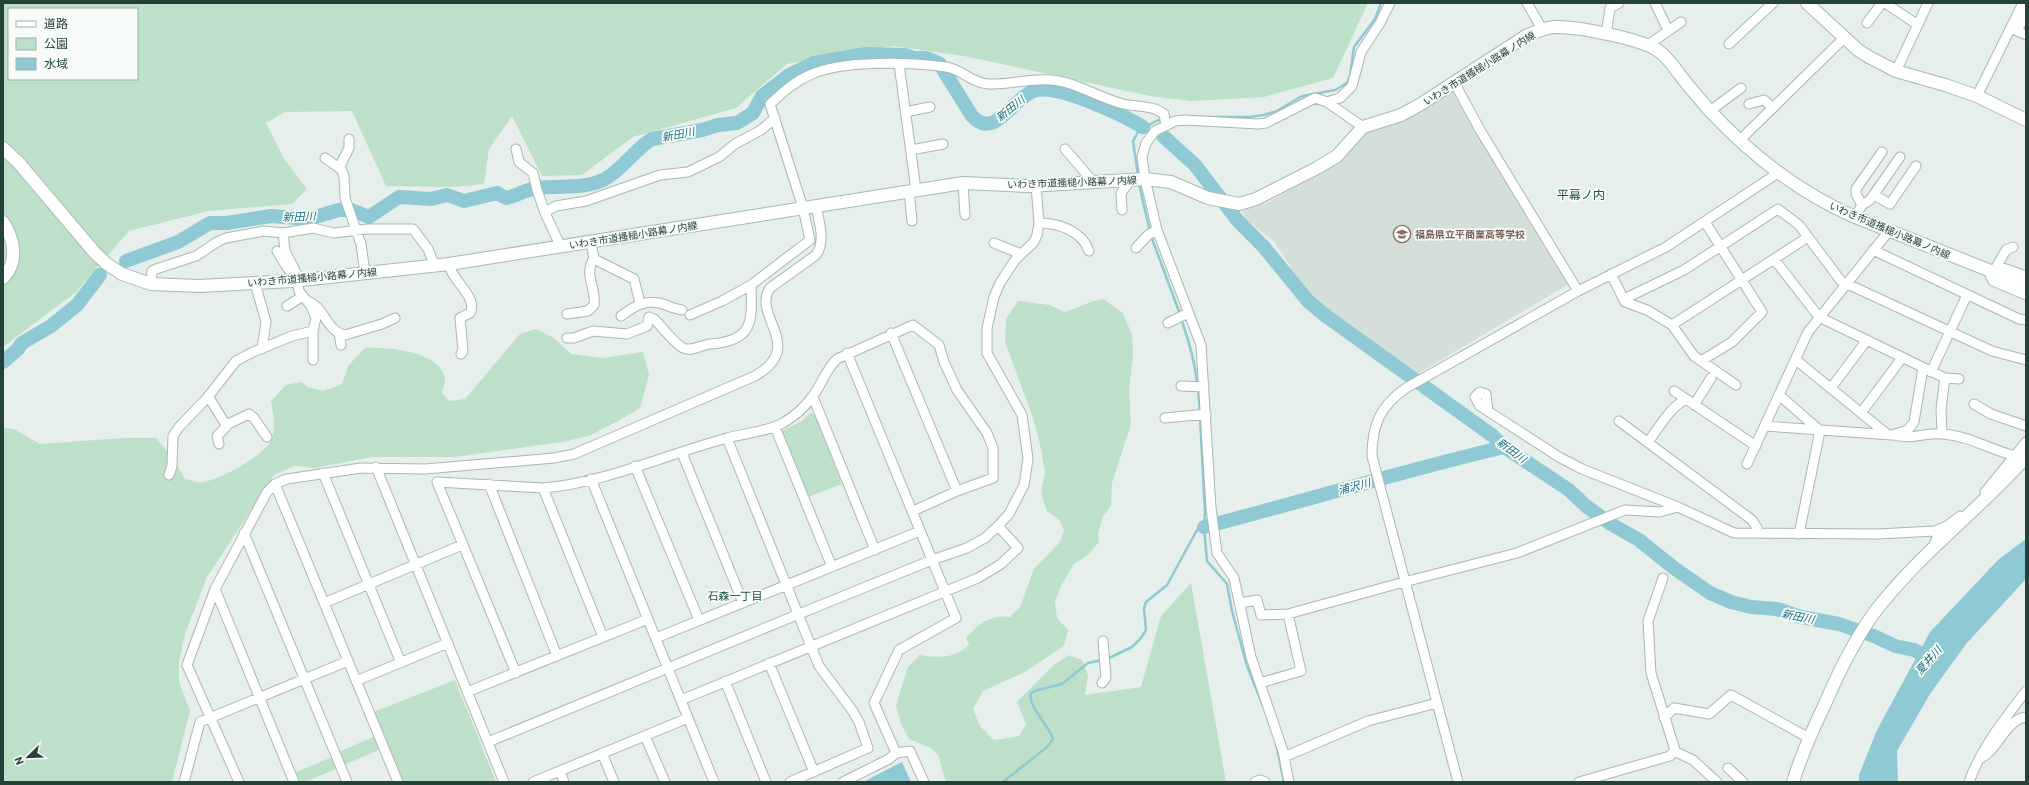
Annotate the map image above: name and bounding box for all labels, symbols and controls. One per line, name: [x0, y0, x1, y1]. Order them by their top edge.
legend: [8, 8, 138, 80]
text: 道路: [44, 16, 68, 30]
street label: いわき市道搔槌小路幕ノ内線: [1421, 28, 1537, 108]
text: 公園: [44, 36, 68, 50]
text: 水域: [44, 56, 68, 70]
water label: 新田川: [993, 92, 1028, 123]
water label: 新田川: [661, 124, 696, 144]
street label: いわき市道搔槌小路幕ノ内線: [1007, 174, 1137, 190]
district label: 平幕ノ内: [1557, 187, 1605, 201]
street label: いわき市道搔槌小路幕ノ内線: [1828, 199, 1952, 261]
water label: 新田川: [282, 209, 317, 223]
street label: いわき市道搔槌小路幕ノ内線: [568, 219, 698, 251]
school or university icon: 福島県立平商業高等学校: [1392, 224, 1412, 244]
place label: 福島県立平商業高等学校: [1415, 228, 1525, 240]
street label: いわき市道搔槌小路幕ノ内線: [247, 265, 377, 289]
water label: 新田川: [1495, 435, 1530, 466]
water label: 浦沢川: [1336, 475, 1373, 497]
district label: 石森一丁目: [708, 589, 763, 602]
water label: 新田川: [1781, 606, 1816, 626]
water label: 夏井川: [1912, 643, 1944, 677]
north arrow: [8, 737, 48, 777]
text: N: [11, 755, 26, 767]

